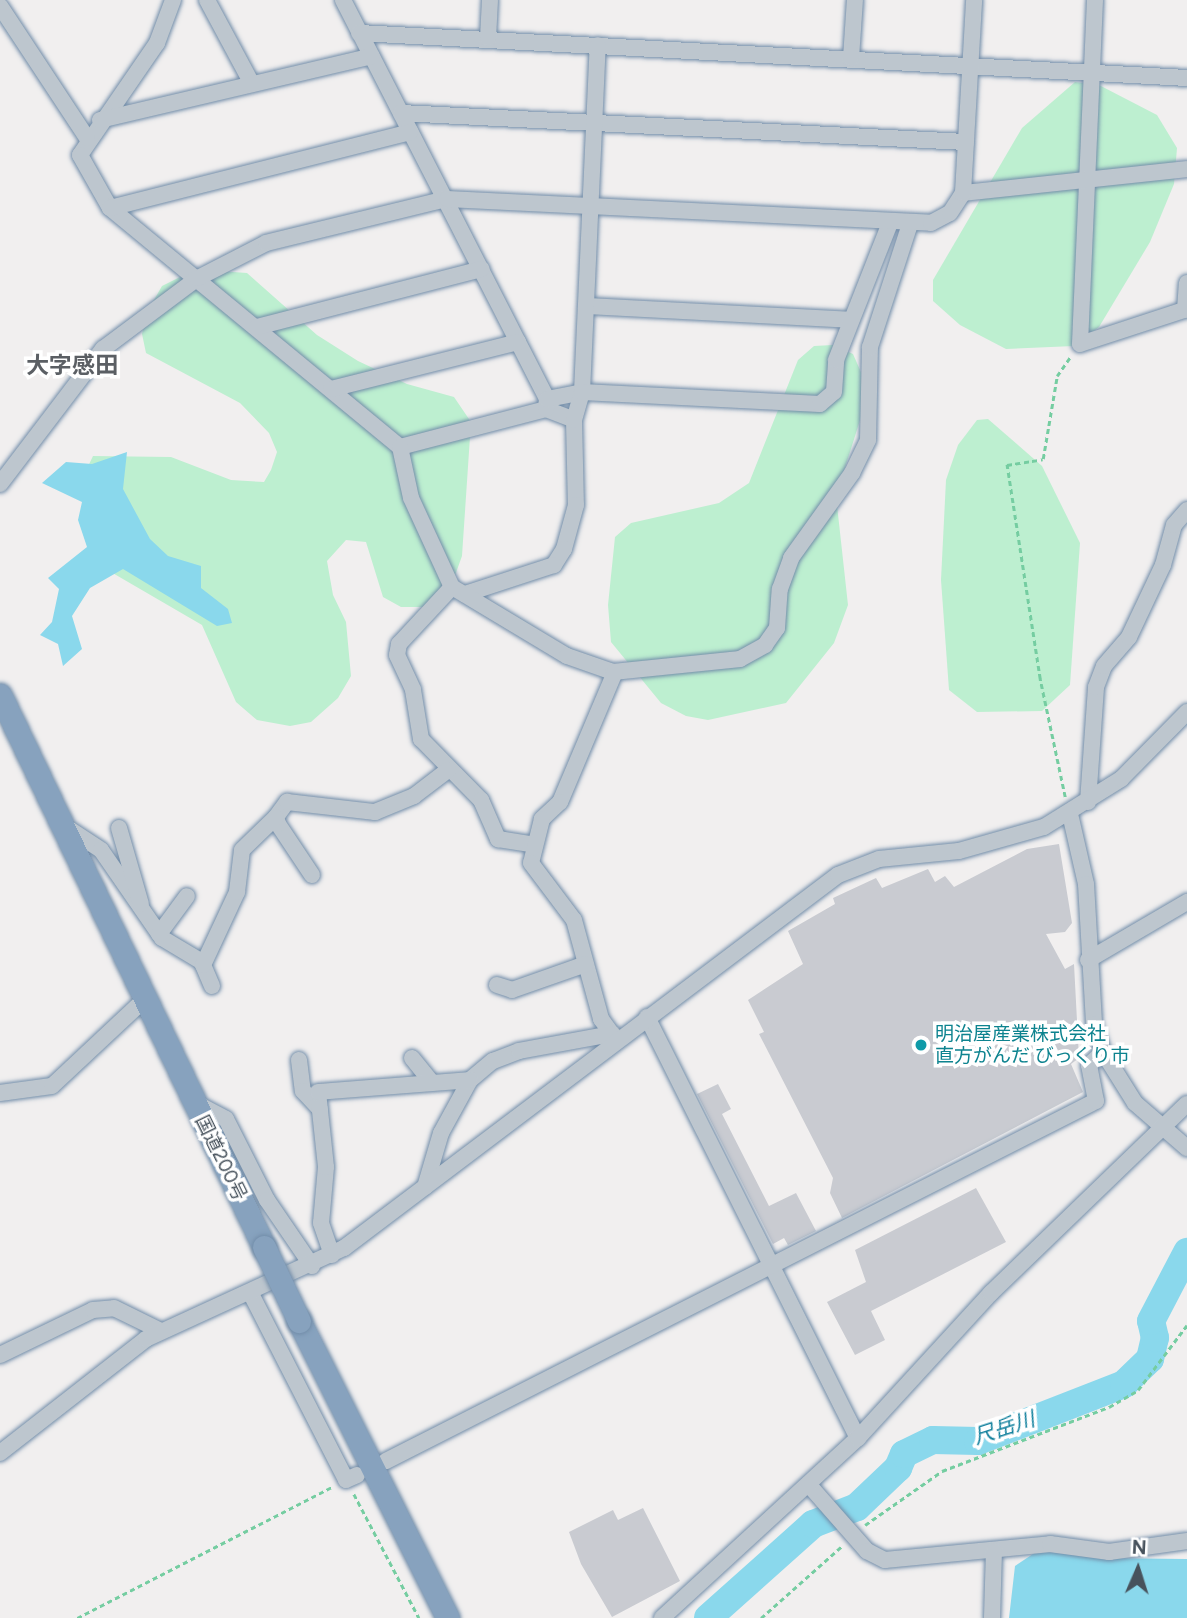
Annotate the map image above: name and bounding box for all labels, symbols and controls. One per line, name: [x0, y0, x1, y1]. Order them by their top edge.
district label: 大字感田: [26, 351, 118, 379]
place label: 明治屋産業株式会社 直方がんだ びっくり市: [935, 1023, 1130, 1067]
marker: 明治屋産業株式会社 直方がんだ びっくり市: [913, 1037, 929, 1053]
street label: 国道200号: [191, 1112, 251, 1204]
water label: 尺岳川: [970, 1406, 1038, 1450]
north arrow: [1103, 1534, 1173, 1604]
text: N: [1131, 1536, 1147, 1559]

